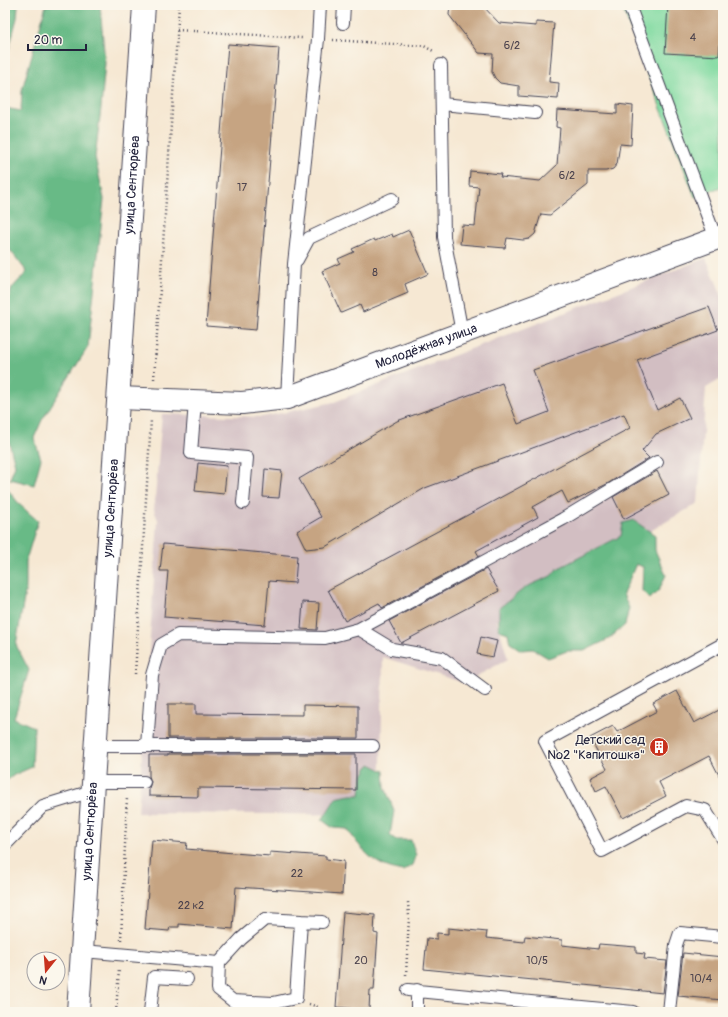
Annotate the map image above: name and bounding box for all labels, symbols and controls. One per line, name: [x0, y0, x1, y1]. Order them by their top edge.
scale bar: [28, 26, 86, 52]
house number: 4: [690, 31, 697, 44]
text: 20 m: [34, 33, 63, 48]
house number: 6/2: [504, 39, 520, 52]
street label: улица Сентюрёва: [121, 135, 143, 235]
house number: 6/2: [559, 169, 575, 182]
house number: 17: [237, 181, 247, 194]
house number: 8: [372, 266, 378, 279]
street label: Молодёжная улица: [373, 320, 479, 372]
street label: улица Сентюрёва: [100, 458, 122, 559]
place label: Детский сад №2 "Капитошка": [547, 732, 645, 763]
building icon: Детский сад №2 "Капитошка": [648, 736, 670, 758]
street label: улица Сентюрёва: [79, 782, 101, 882]
house number: 22: [291, 867, 303, 880]
house number: 22 к2: [178, 899, 204, 912]
north arrow: [26, 951, 66, 991]
house number: 20: [354, 954, 368, 967]
house number: 10/5: [526, 954, 548, 967]
house number: 10/4: [690, 972, 713, 985]
text: N: [37, 973, 49, 987]

